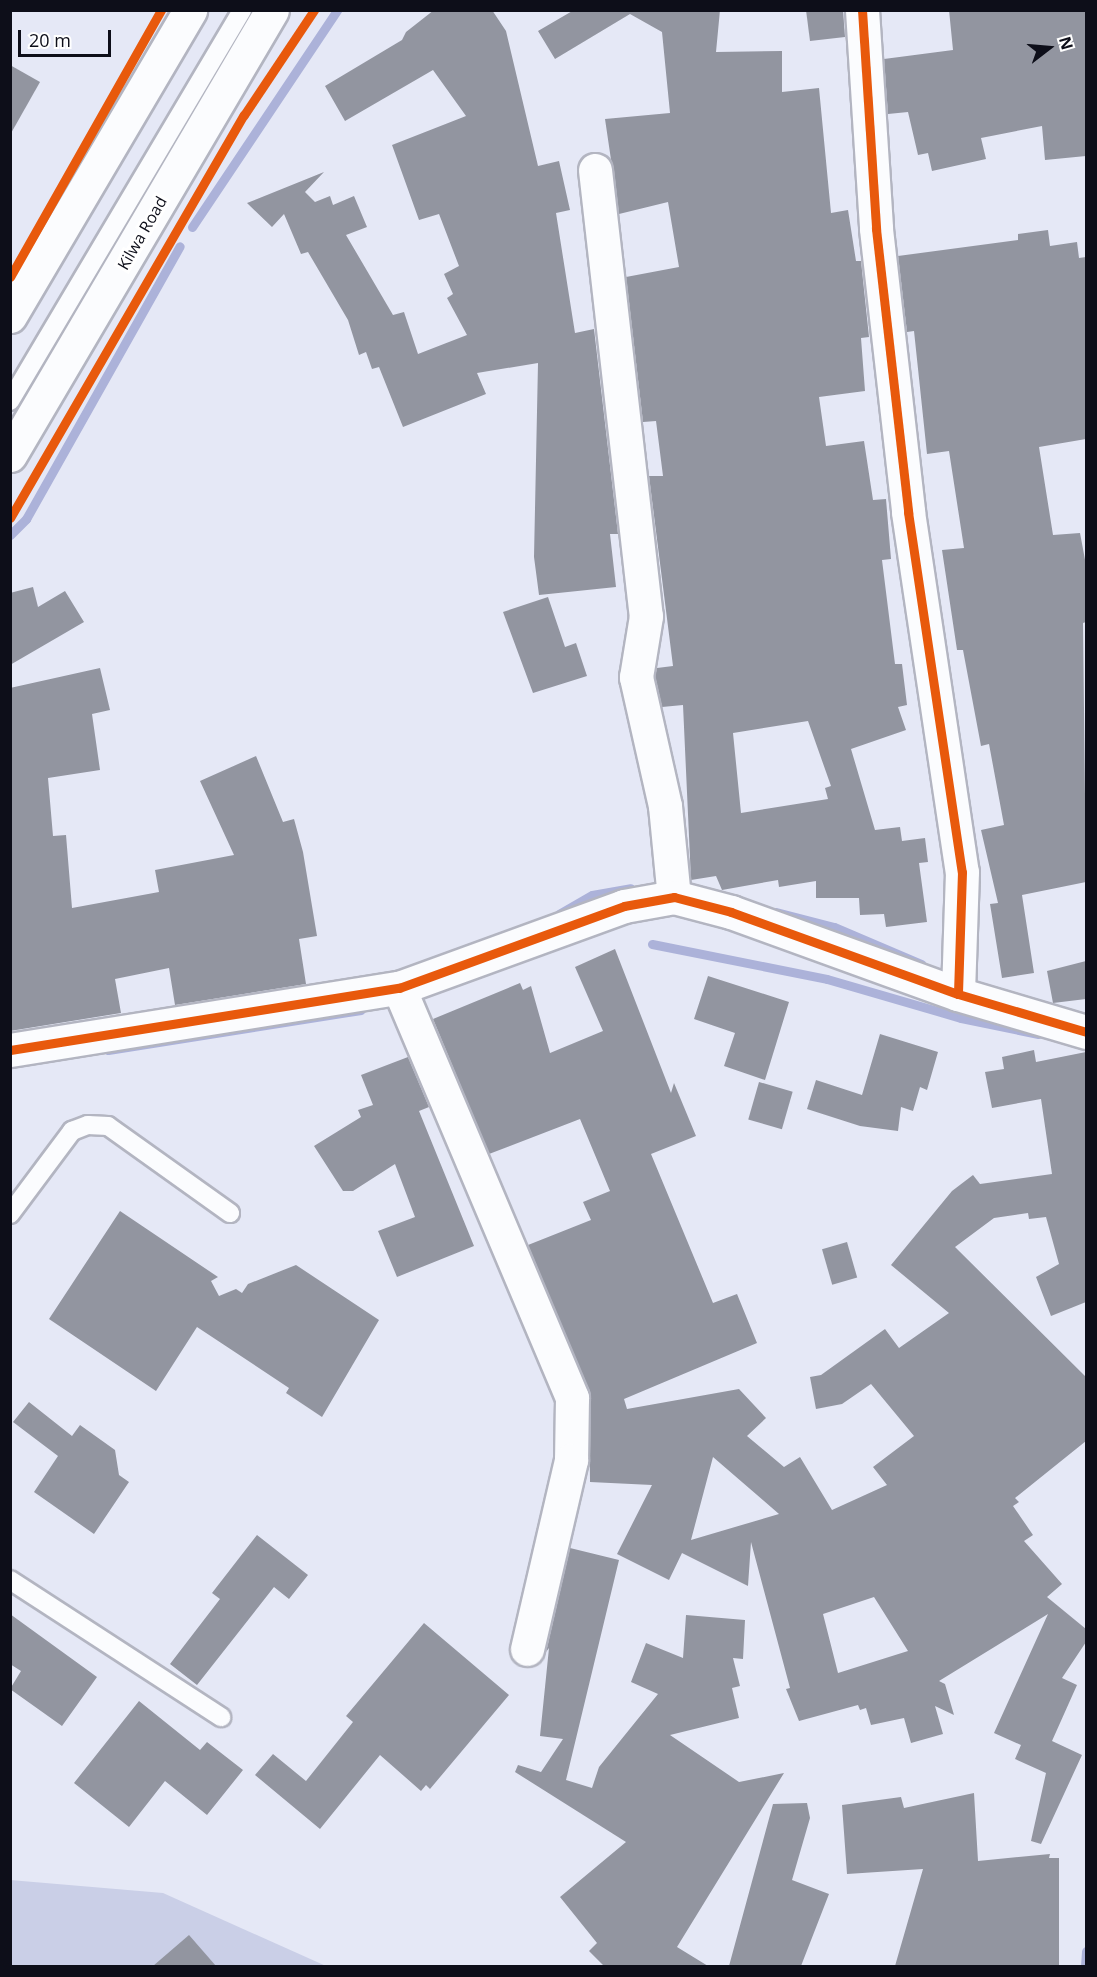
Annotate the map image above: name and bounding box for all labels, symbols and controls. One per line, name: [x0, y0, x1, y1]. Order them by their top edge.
scale bar: [21, 18, 114, 56]
north arrow: [1019, 18, 1079, 78]
text: 20 m: [29, 28, 71, 52]
text: N: [1054, 34, 1079, 52]
street label: Kilwa Road: [113, 193, 171, 273]

